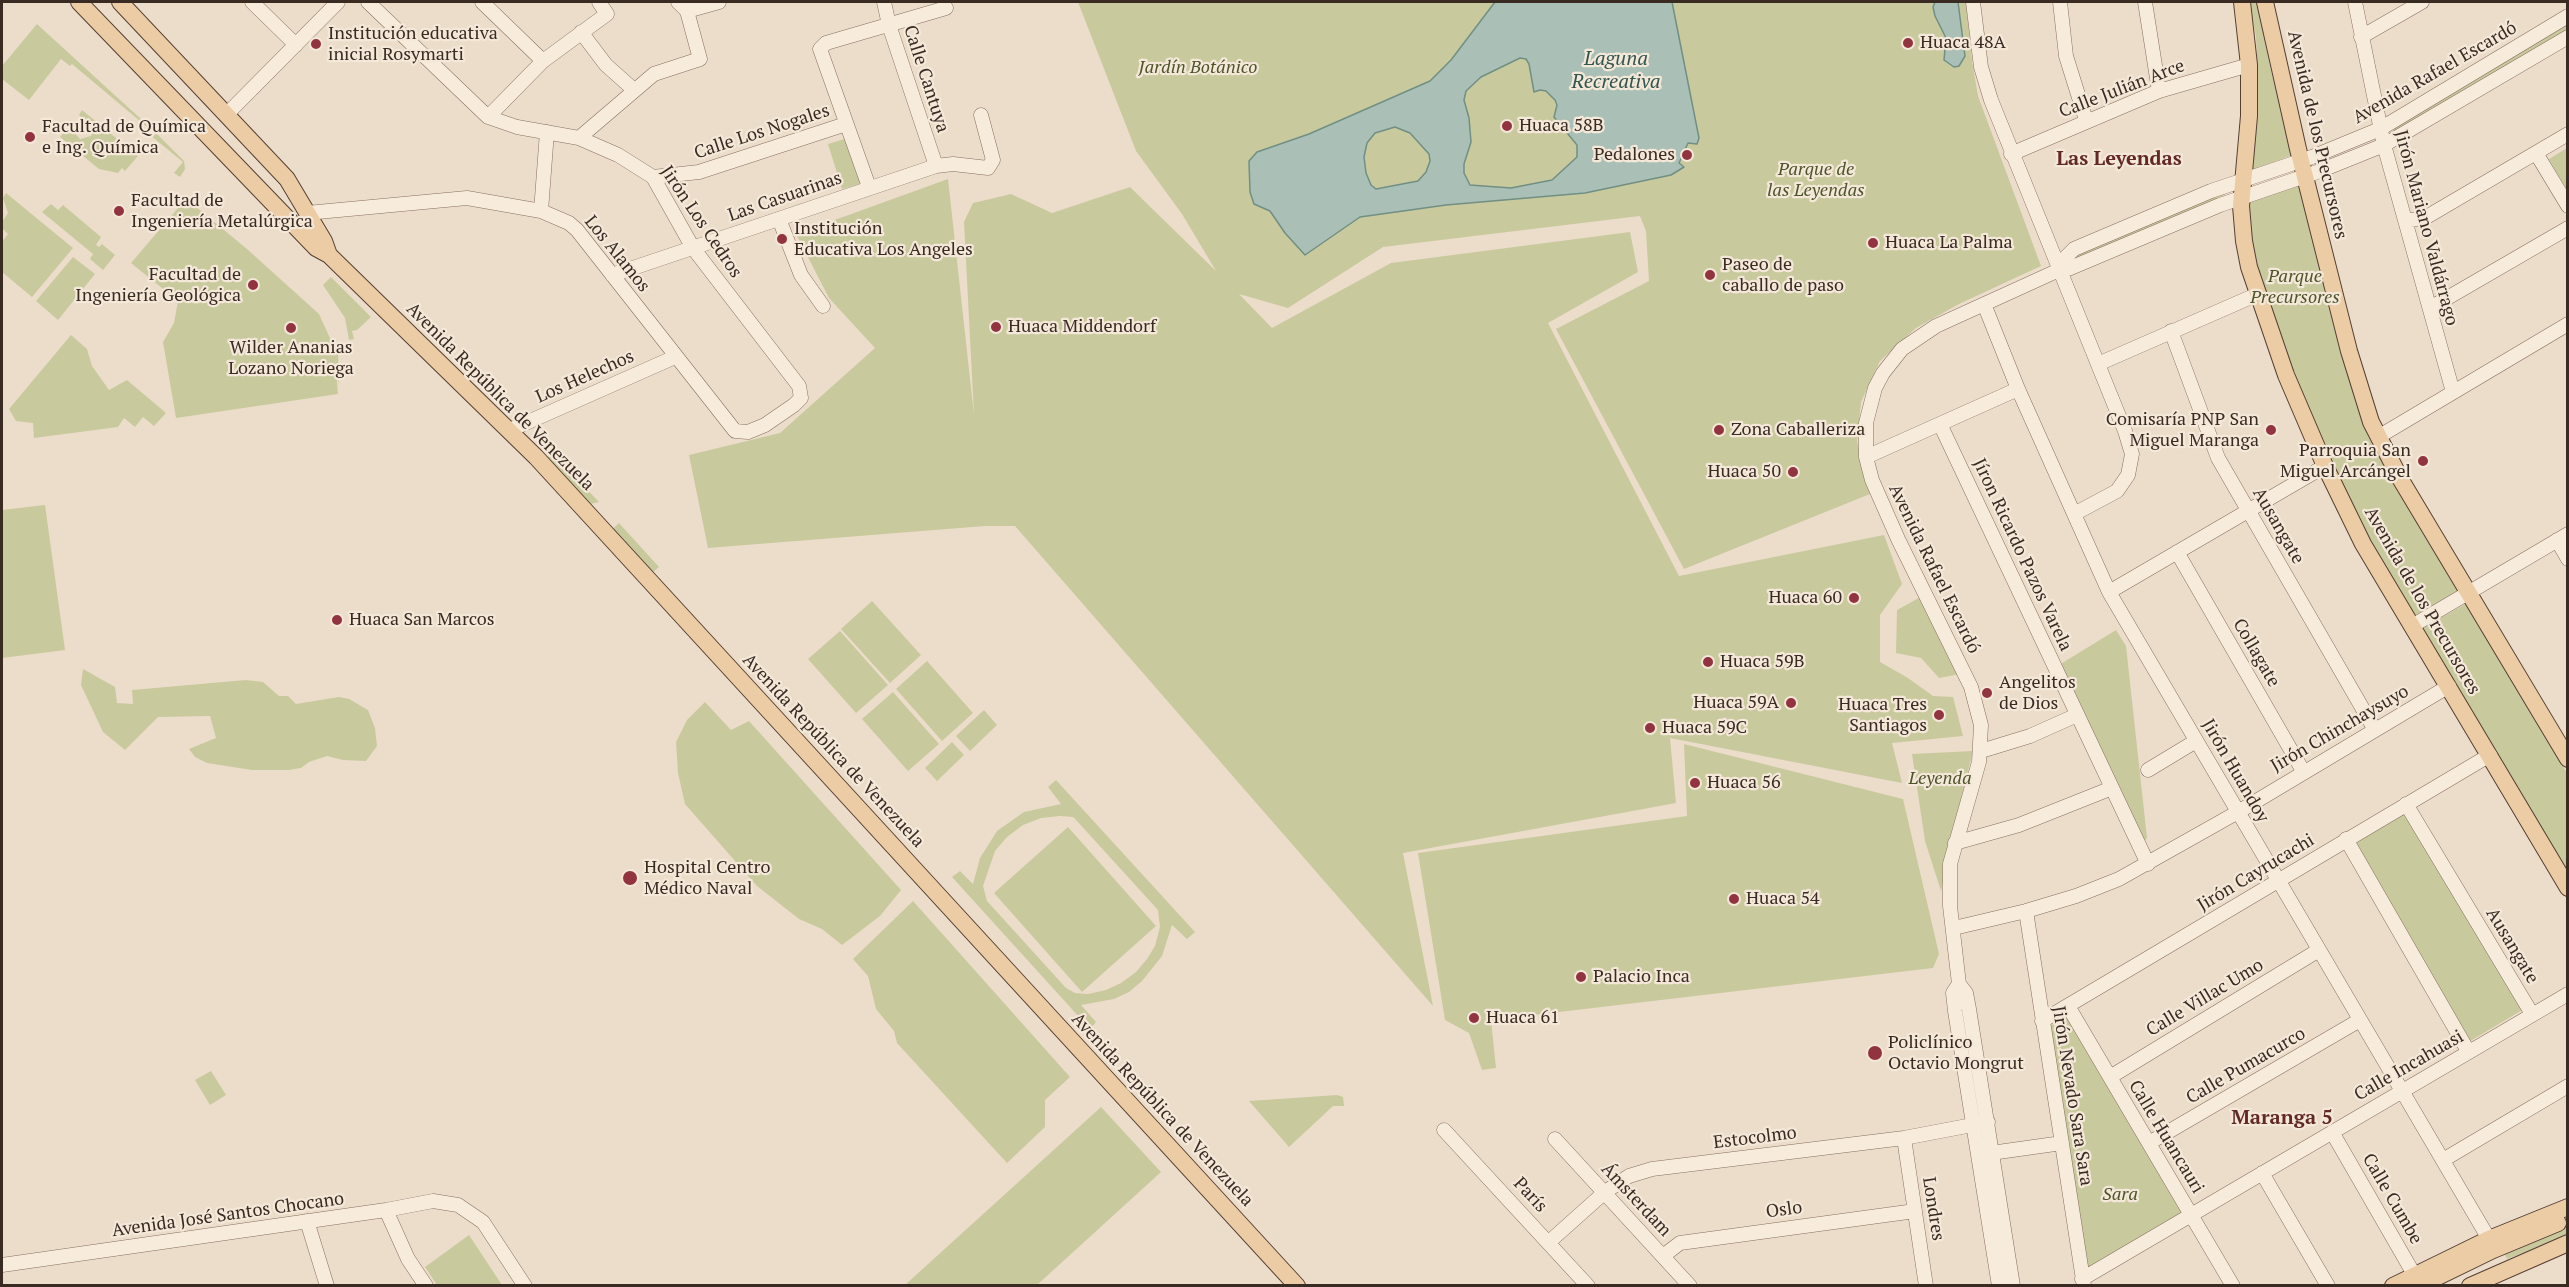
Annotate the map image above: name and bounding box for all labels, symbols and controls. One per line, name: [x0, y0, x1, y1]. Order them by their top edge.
street label: Avenida Rafael Escardó: [2349, 17, 2521, 129]
place label: Institución educativa inicial Rosymarti: [328, 23, 498, 66]
street label: Calle Cantuya: [898, 23, 954, 135]
street label: Avenida de los Precursores: [2282, 29, 2352, 241]
place label: Huaca 48A: [1920, 32, 2006, 54]
marker: Huaca 48A: [1901, 36, 1915, 50]
marker: Institución educativa inicial Rosymarti: [309, 37, 323, 51]
water label: Laguna Recreativa: [1571, 47, 1661, 94]
street label: Calle Julián Arce: [2056, 55, 2188, 123]
park label: Jardín Botánico: [1139, 57, 1257, 79]
street label: Calle Los Nogales: [692, 100, 832, 164]
place label: Huaca 58B: [1519, 115, 1604, 137]
place label: Facultad de Química e Ing. Química: [42, 116, 206, 158]
marker: Huaca 58B: [1500, 119, 1514, 133]
street label: Jirón Mariano Valdárrago: [2390, 128, 2462, 328]
marker: Facultad de Química e Ing. Química: [23, 130, 37, 144]
place label: Pedalones: [1594, 144, 1675, 166]
district label: Las Leyendas: [2056, 147, 2182, 171]
marker: Pedalones: [1680, 148, 1694, 162]
park label: Parque de las Leyendas: [1767, 159, 1865, 201]
street label: Jirón Los Cedros: [656, 162, 746, 282]
street label: Las Casuarinas: [725, 167, 845, 227]
place label: Facultad de Ingeniería Metalúrgica: [131, 190, 313, 232]
marker: Facultad de Ingeniería Metalúrgica: [112, 204, 126, 218]
street label: Los Alamos: [580, 211, 654, 297]
place label: Institución Educativa Los Angeles: [794, 218, 973, 260]
marker: Institución Educativa Los Angeles: [775, 232, 789, 246]
place label: Huaca La Palma: [1885, 232, 2013, 254]
marker: Huaca La Palma: [1866, 236, 1880, 250]
place label: Paseo de caballo de paso: [1722, 254, 1844, 296]
place label: Facultad de Ingeniería Geológica: [75, 264, 241, 306]
park label: Parque Precursores: [2250, 266, 2340, 308]
marker: Paseo de caballo de paso: [1703, 268, 1717, 282]
marker: Facultad de Ingeniería Geológica: [246, 278, 260, 292]
street label: Avenida República de Venezuela: [402, 299, 598, 495]
place label: Huaca Middendorf: [1008, 316, 1156, 338]
marker: Huaca Middendorf: [989, 320, 1003, 334]
marker: Wilder Ananias Lozano Noriega: [284, 321, 298, 335]
place label: Wilder Ananias Lozano Noriega: [228, 337, 354, 380]
street label: Los Helechos: [532, 346, 638, 408]
place label: Comisaría PNP San Miguel Maranga: [2106, 409, 2259, 452]
place label: Zona Caballeriza: [1731, 419, 1865, 441]
marker: Zona Caballeriza: [1712, 423, 1726, 437]
marker: Comisaría PNP San Miguel Maranga: [2264, 423, 2278, 437]
place label: Parroquia San Miguel Arcángel: [2280, 440, 2411, 482]
marker: Parroquia San Miguel Arcángel: [2416, 454, 2430, 468]
street label: Jíron Ricardo Pazos Varela: [1968, 455, 2076, 655]
place label: Huaca 50: [1707, 461, 1781, 483]
marker: Huaca 50: [1786, 465, 1800, 479]
street label: Avenida Rafael Escardó: [1884, 481, 1984, 657]
street label: Ausangate: [2248, 484, 2308, 568]
street label: Avenida de los Precursores: [2359, 503, 2485, 699]
place label: Huaca 60: [1768, 587, 1842, 609]
marker: Huaca 60: [1847, 591, 1861, 605]
place label: Huaca San Marcos: [349, 609, 495, 631]
marker: Huaca San Marcos: [330, 613, 344, 627]
street label: Collagate: [2228, 615, 2284, 691]
street label: Avenida República de Venezuela: [737, 650, 929, 852]
place label: Huaca 59B: [1720, 651, 1805, 673]
marker: Huaca 59B: [1701, 655, 1715, 669]
place label: Angelitos de Dios: [1999, 672, 2076, 714]
street label: Jirón Chinchaysuyo: [2267, 681, 2413, 777]
marker: Angelitos de Dios: [1980, 686, 1994, 700]
place label: Huaca 59A: [1693, 692, 1779, 714]
place label: Huaca Tres Santiagos: [1838, 694, 1927, 736]
marker: Huaca 59A: [1784, 696, 1798, 710]
marker: Huaca Tres Santiagos: [1932, 708, 1946, 722]
street label: Jirón Huandoy: [2197, 716, 2273, 826]
place label: Huaca 59C: [1662, 717, 1747, 739]
marker: Huaca 59C: [1643, 721, 1657, 735]
park label: Leyenda: [1908, 768, 1972, 790]
place label: Huaca 56: [1707, 772, 1781, 794]
marker: Huaca 56: [1688, 776, 1702, 790]
street label: Jirón Cayrucachi: [2194, 830, 2318, 916]
place label: Hospital Centro Médico Naval: [644, 857, 770, 900]
marker: Hospital Centro Médico Naval: [621, 869, 639, 887]
place label: Huaca 54: [1746, 888, 1820, 910]
marker: Huaca 54: [1727, 892, 1741, 906]
street label: Ausangate: [2481, 904, 2543, 988]
street label: Calle Villac Umo: [2142, 955, 2268, 1041]
place label: Palacio Inca: [1593, 966, 1690, 988]
marker: Palacio Inca: [1574, 970, 1588, 984]
street label: Jirón Nevado Sara Sara: [2047, 1005, 2097, 1187]
place label: Huaca 61: [1486, 1007, 1560, 1029]
street label: Avenida República de Venezuela: [1066, 1009, 1258, 1211]
marker: Huaca 61: [1467, 1011, 1481, 1025]
street label: Calle Pumacurco: [2182, 1023, 2310, 1109]
street label: Calle Incahuasi: [2350, 1026, 2468, 1106]
place label: Policlínico Octavio Mongrut: [1888, 1032, 2024, 1074]
marker: Policlínico Octavio Mongrut: [1866, 1044, 1884, 1062]
street label: Calle Huancauri: [2124, 1076, 2208, 1198]
district label: Maranga 5: [2231, 1106, 2333, 1130]
street label: Estocolmo: [1712, 1122, 1798, 1154]
street label: Calle Cumbe: [2357, 1150, 2427, 1248]
street label: Ámsterdam: [1596, 1159, 1676, 1241]
street label: París: [1508, 1173, 1552, 1217]
street label: Londres: [1917, 1176, 1949, 1242]
park label: Sara: [2102, 1184, 2138, 1206]
street label: Avenida José Santos Chocano: [111, 1188, 345, 1242]
street label: Oslo: [1764, 1197, 1804, 1223]

